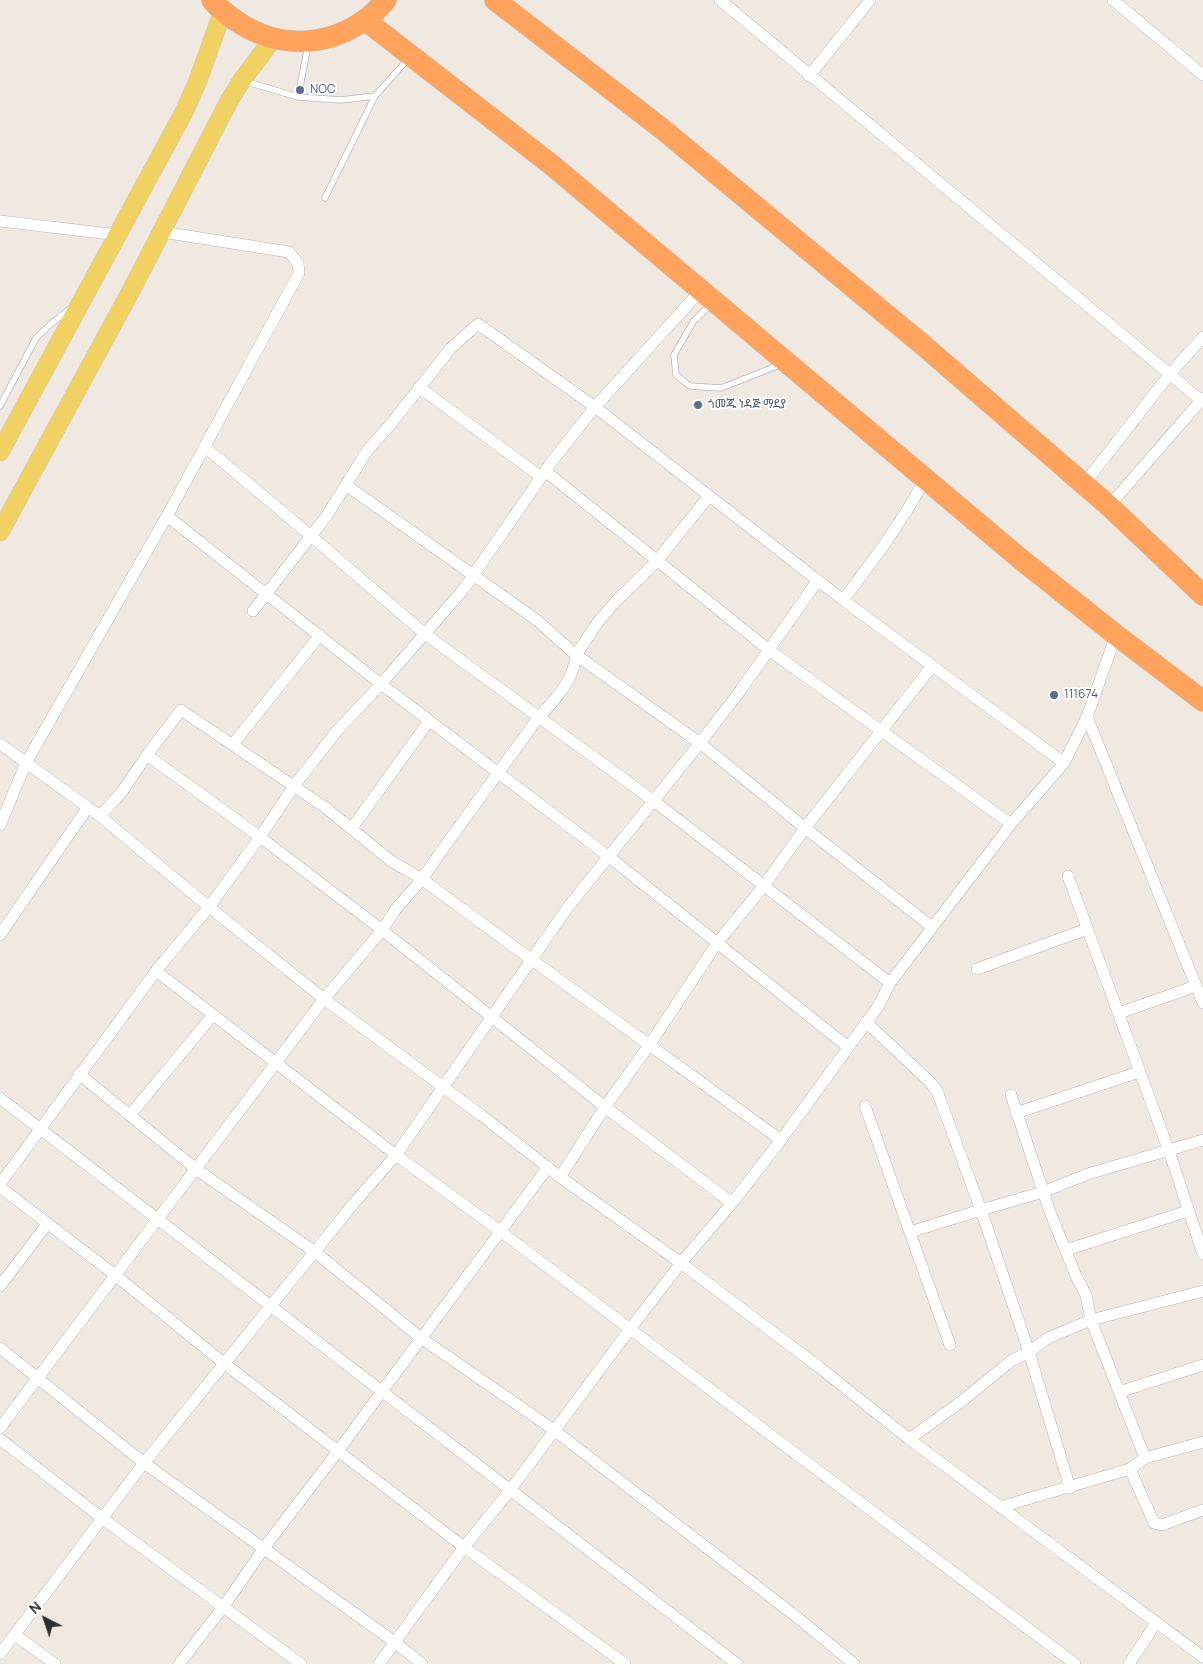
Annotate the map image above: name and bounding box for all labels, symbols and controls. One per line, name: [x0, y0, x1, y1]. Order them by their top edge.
place label: NOC: [310, 83, 335, 97]
marker: NOC: [294, 84, 306, 96]
place label: ጎመጁ ነዳጅ ማደያ: [708, 398, 786, 412]
marker: ጎመጁ ነዳጅ ማደያ: [692, 399, 704, 411]
place label: 111674: [1064, 688, 1098, 702]
marker: 111674: [1048, 689, 1060, 701]
north arrow: [20, 1594, 70, 1644]
text: N: [25, 1597, 45, 1618]

